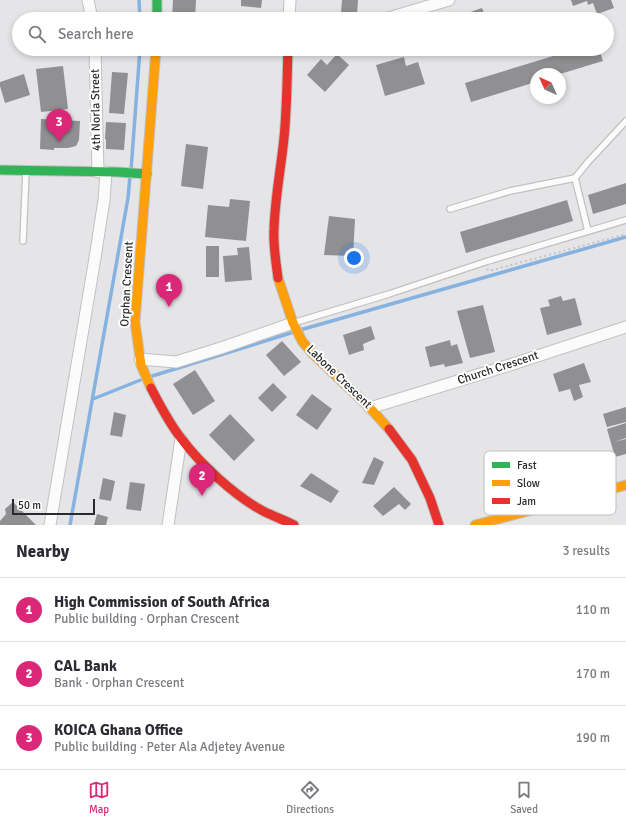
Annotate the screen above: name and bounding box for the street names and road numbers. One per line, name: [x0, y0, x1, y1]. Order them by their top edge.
street label: 4th Norla Street: [88, 69, 104, 151]
street label: Orphan Crescent: [117, 241, 137, 327]
street label: Labone Crescent: [303, 342, 375, 412]
street label: Church Crescent: [456, 348, 540, 388]

